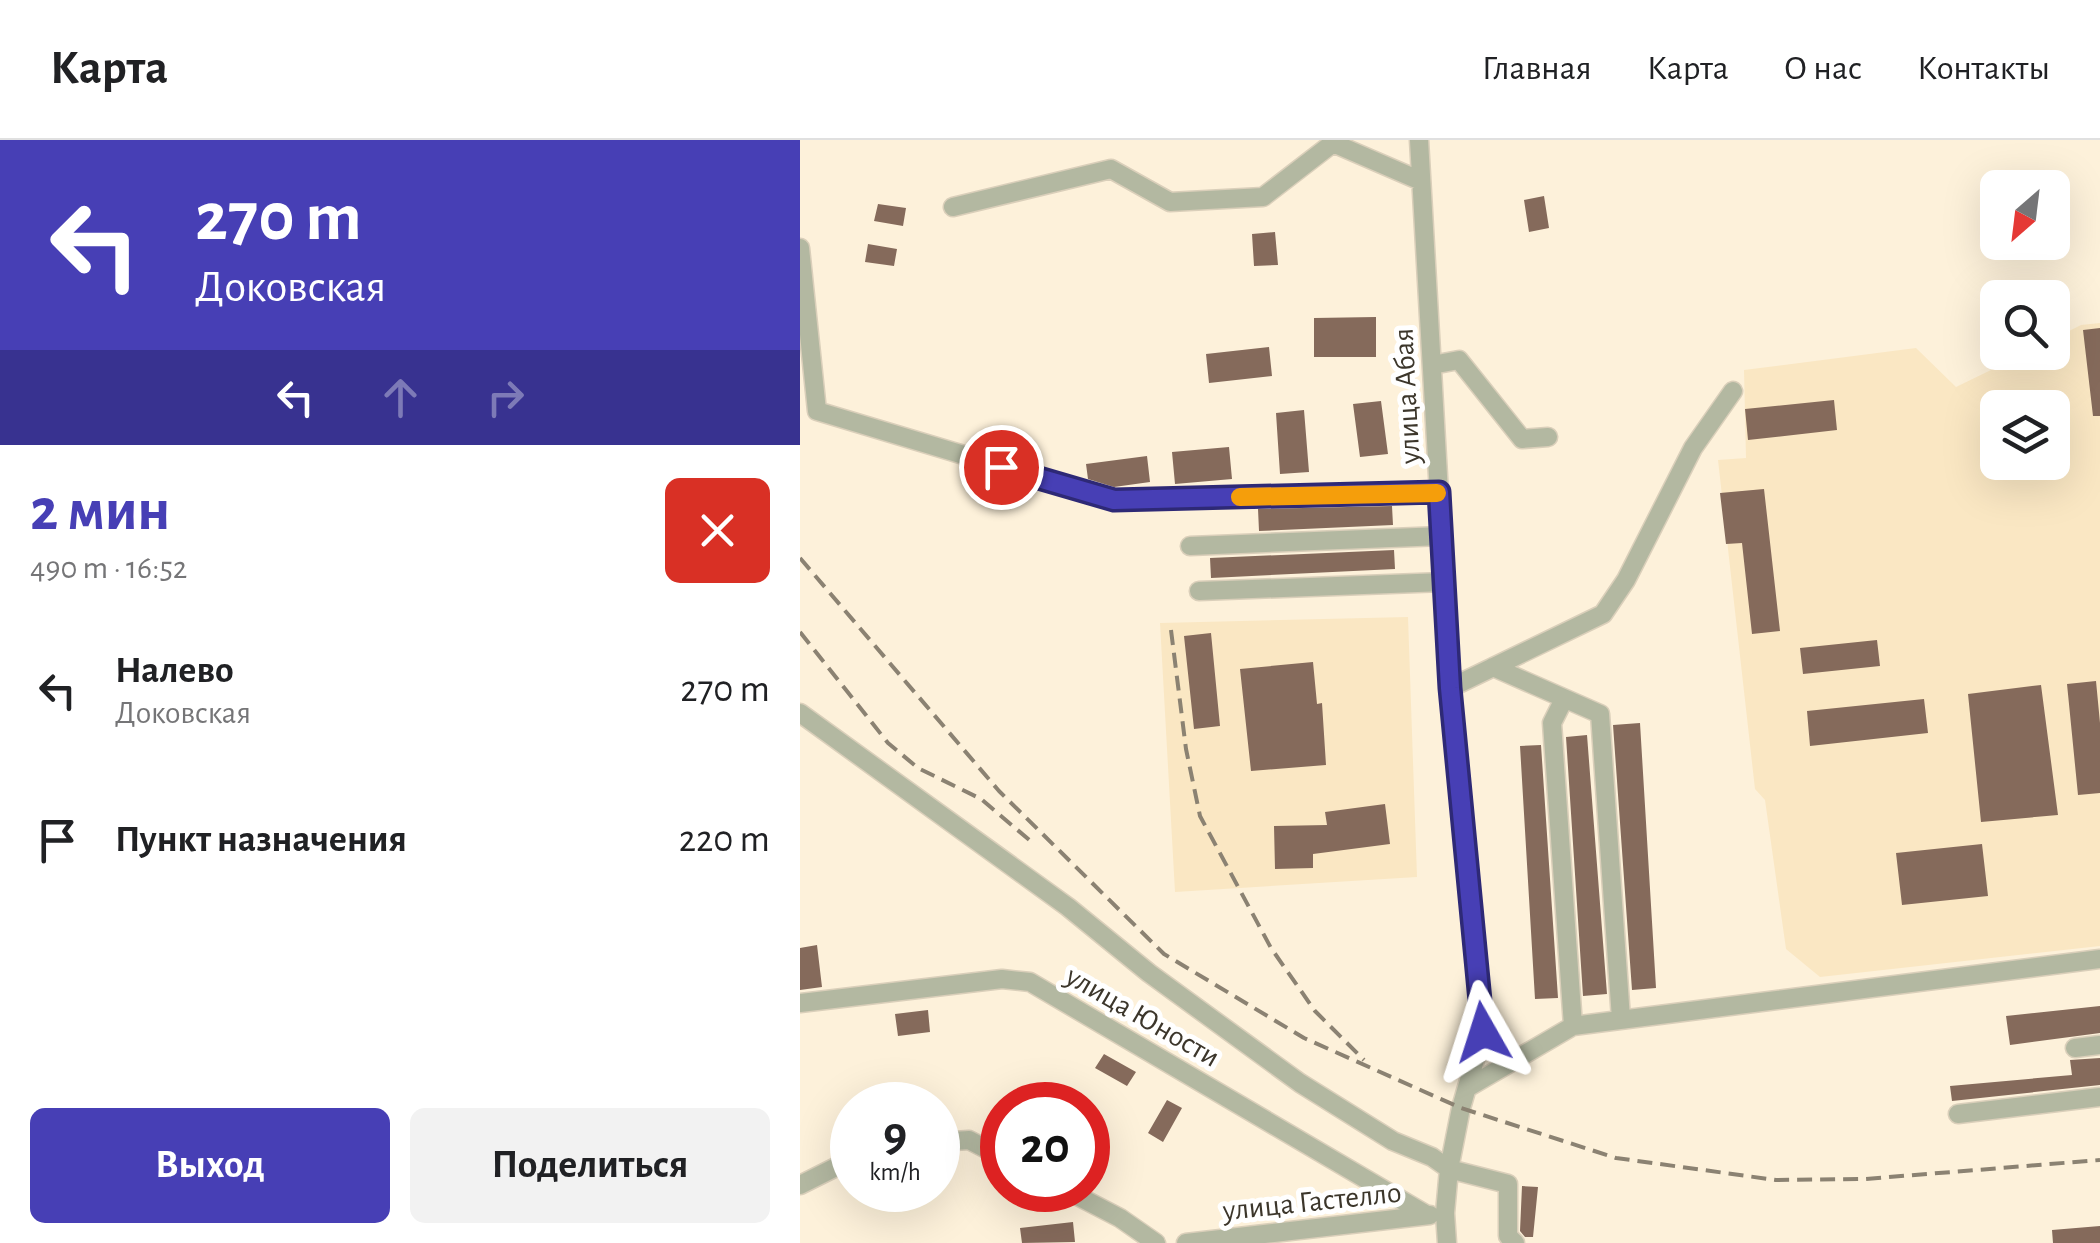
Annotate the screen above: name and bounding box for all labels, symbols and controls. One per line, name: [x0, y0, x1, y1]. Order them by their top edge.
text: Карта: [50, 45, 168, 93]
text: Главная: [1482, 51, 1592, 86]
text: Карта: [1647, 51, 1729, 86]
text: О нас: [1784, 51, 1862, 86]
text: Контакты: [1917, 51, 2050, 86]
north arrow: [1980, 170, 2070, 260]
map controls: [1980, 170, 2070, 480]
icon: left: [30, 180, 160, 310]
text: 270 m: [195, 183, 362, 253]
text: Доковская: [195, 265, 386, 310]
button: search: [1980, 280, 2070, 370]
street label: улица Абая: [1388, 327, 1426, 466]
icon: left: [268, 370, 323, 425]
icon: ahead: [373, 370, 428, 425]
icon: right: [478, 370, 533, 425]
button: layers: [1980, 390, 2070, 480]
pin: [959, 425, 1044, 510]
icon: arrive: [974, 440, 1029, 495]
button: close: [665, 478, 770, 583]
text: 2 мин: [30, 481, 170, 541]
text: 490 m · 16:52: [30, 552, 187, 584]
text: Налево: [115, 652, 234, 690]
icon: left: [30, 663, 85, 718]
text: 270 m: [680, 671, 770, 709]
text: Доковская: [115, 697, 251, 729]
icon: arrive: [30, 813, 85, 868]
text: Пункт назначения: [115, 821, 407, 859]
text: 220 m: [679, 821, 770, 859]
street label: улица Юности: [1060, 960, 1225, 1073]
position arrow: [1431, 980, 1535, 1084]
speed limit sign: 20: [980, 1082, 1110, 1212]
button: Выход: [30, 1108, 390, 1223]
button: Поделиться: [410, 1108, 770, 1223]
text: 9: [883, 1110, 907, 1160]
text: km/h: [869, 1160, 921, 1185]
street label: улица Гастелло: [1220, 1178, 1403, 1226]

